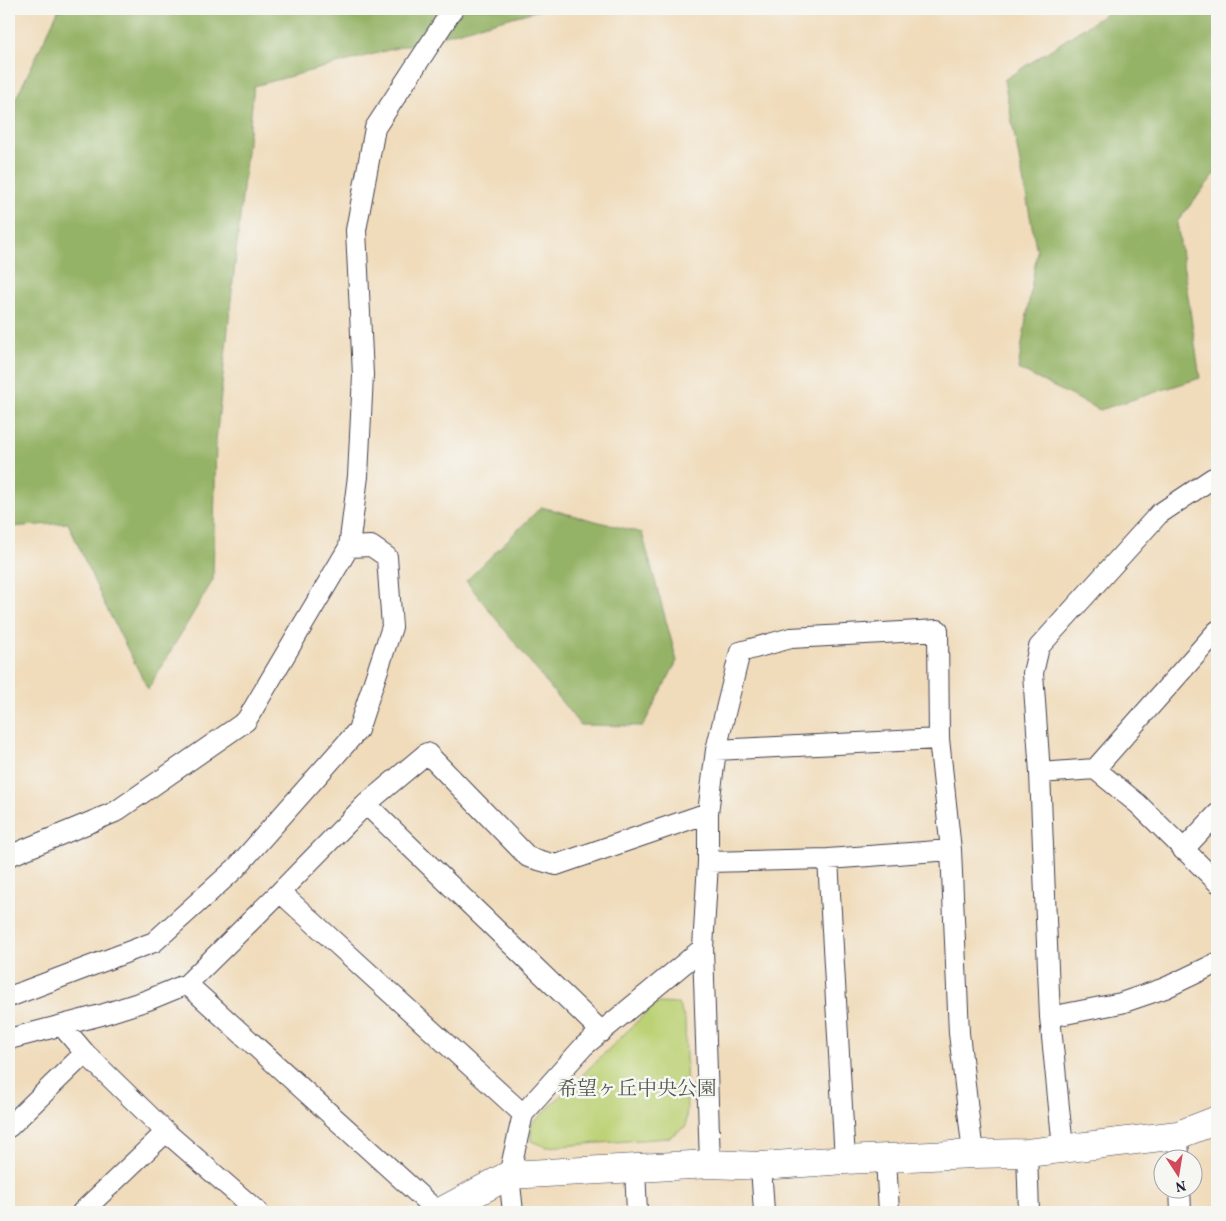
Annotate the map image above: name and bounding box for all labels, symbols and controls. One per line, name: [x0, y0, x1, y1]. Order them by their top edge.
park label: 希望ヶ丘中央公園: [557, 1076, 717, 1104]
north arrow: [1154, 1148, 1204, 1198]
text: N: [1173, 1175, 1187, 1196]

